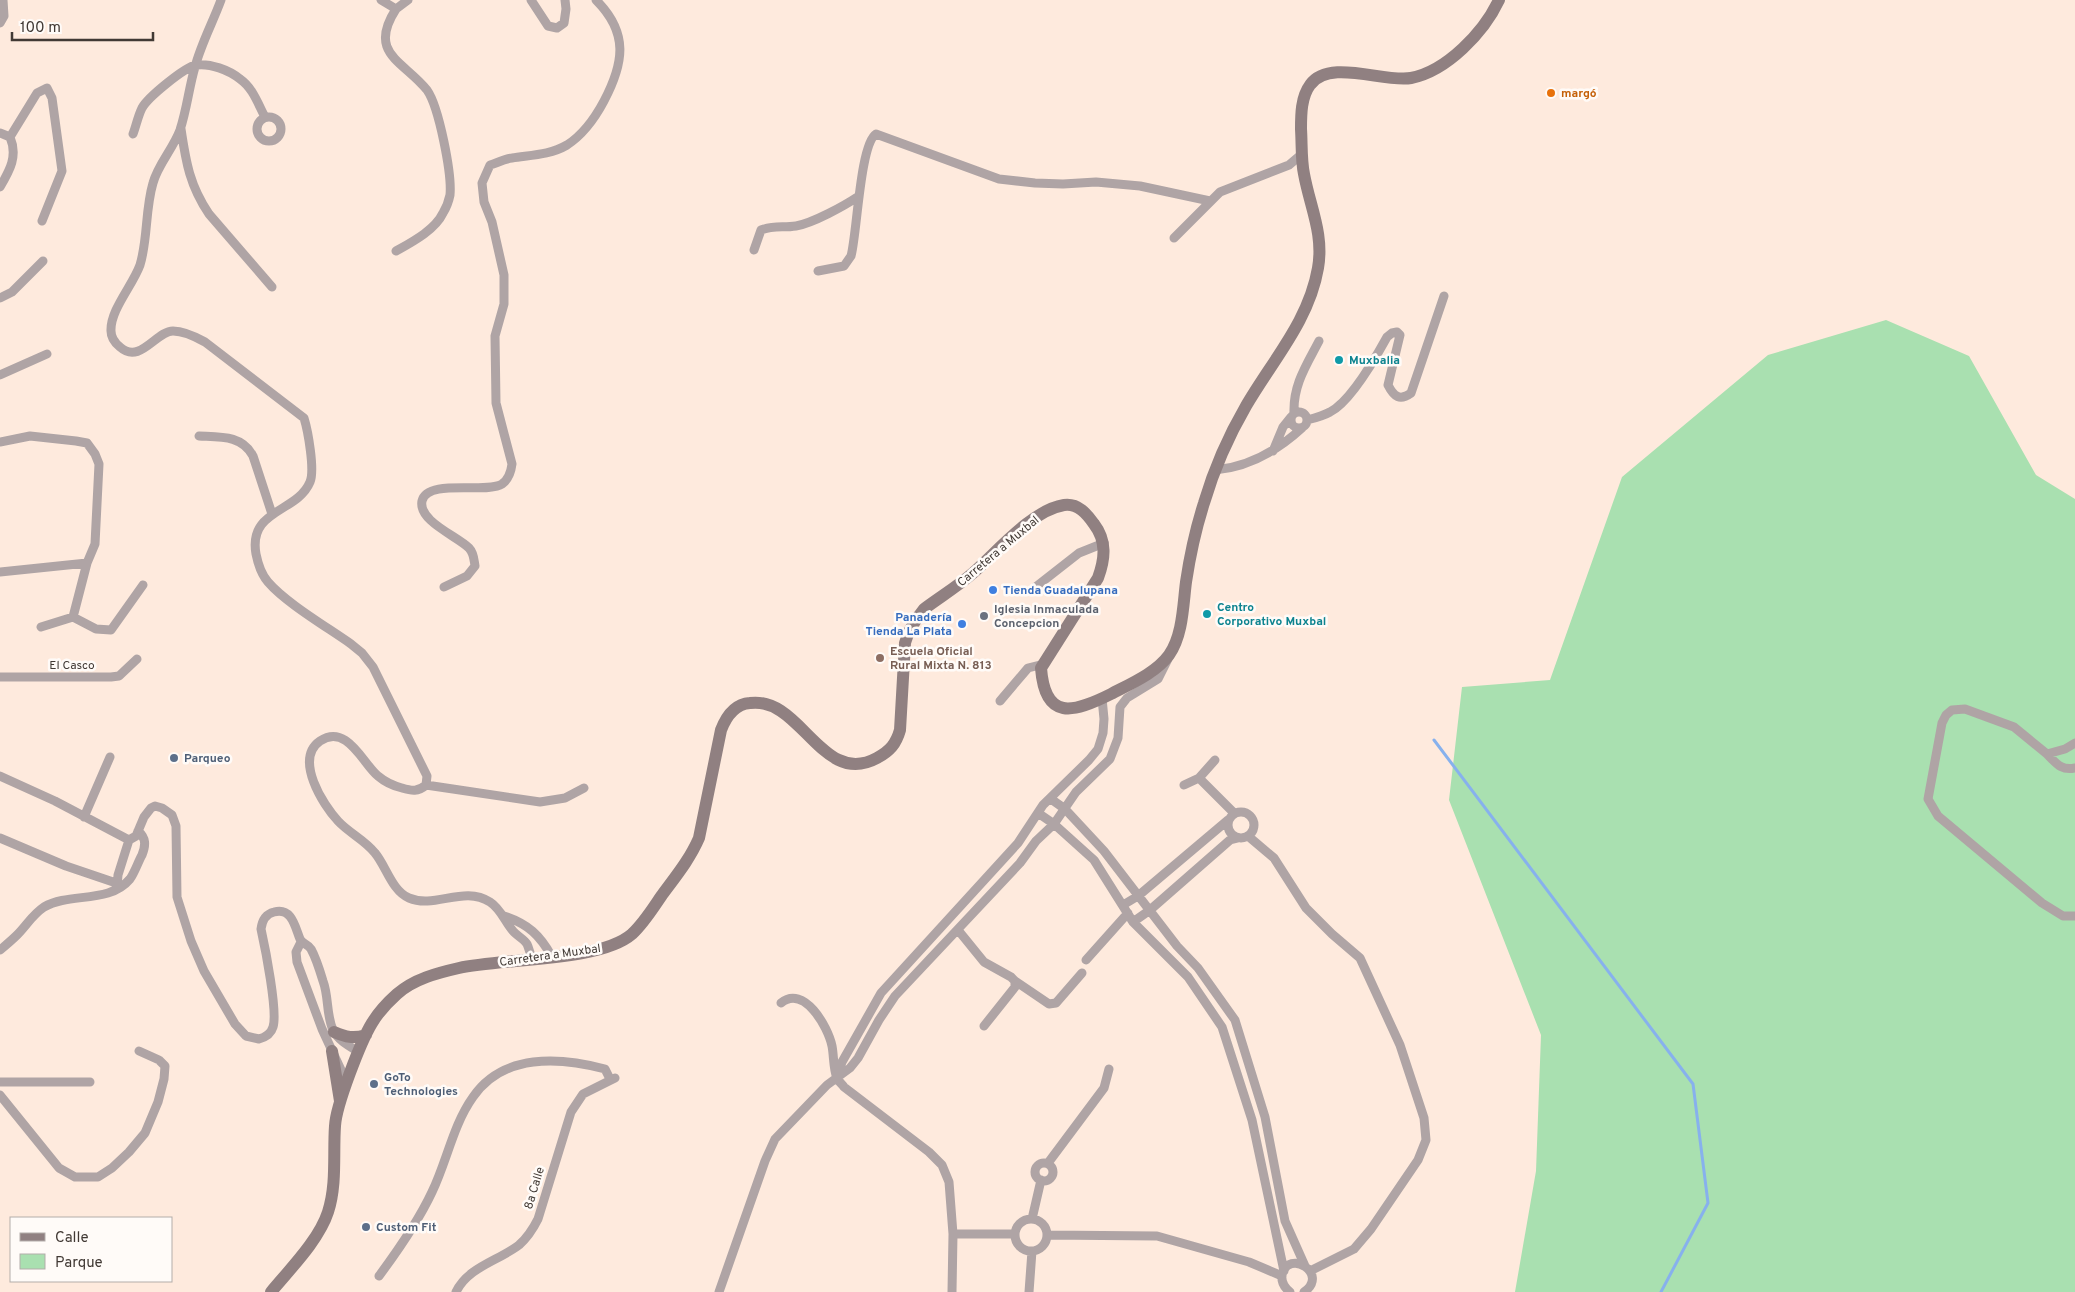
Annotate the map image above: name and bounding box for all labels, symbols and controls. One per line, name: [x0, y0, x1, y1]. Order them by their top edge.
scale bar: [12, 10, 154, 42]
text: 100 m: [20, 19, 61, 38]
place label: margó: [1561, 86, 1597, 102]
marker: margó: [1545, 87, 1557, 99]
place label: Muxbalia: [1349, 353, 1400, 369]
marker: Muxbalia: [1333, 354, 1345, 366]
street label: Carretera a Muxbal: [954, 513, 1043, 591]
place label: Tienda Guadalupana: [1003, 583, 1118, 599]
marker: Tienda Guadalupana: [987, 584, 999, 596]
place label: Centro Corporativo Muxbal: [1217, 600, 1326, 630]
place label: Iglesia Inmaculada Concepcion: [994, 602, 1099, 632]
marker: Centro Corporativo Muxbal: [1201, 608, 1213, 620]
place label: Panadería Tienda La Plata: [865, 610, 952, 640]
marker: Iglesia Inmaculada Concepcion: [978, 610, 990, 622]
marker: Panadería Tienda La Plata: [956, 618, 968, 630]
place label: Escuela Oficial Rural Mixta N. 813: [890, 644, 992, 674]
marker: Escuela Oficial Rural Mixta N. 813: [874, 652, 886, 664]
street label: El Casco: [49, 658, 95, 674]
place label: Parqueo: [184, 751, 231, 767]
marker: Parqueo: [168, 752, 180, 764]
street label: Carretera a Muxbal: [498, 941, 602, 971]
place label: GoTo Technologies: [384, 1070, 458, 1100]
marker: GoTo Technologies: [368, 1078, 380, 1090]
street label: 8a Calle: [521, 1165, 549, 1211]
legend: [10, 1217, 172, 1282]
place label: Custom Fit: [376, 1220, 437, 1236]
marker: Custom Fit: [360, 1221, 372, 1233]
text: Calle: [55, 1229, 89, 1248]
text: Parque: [55, 1254, 103, 1273]

